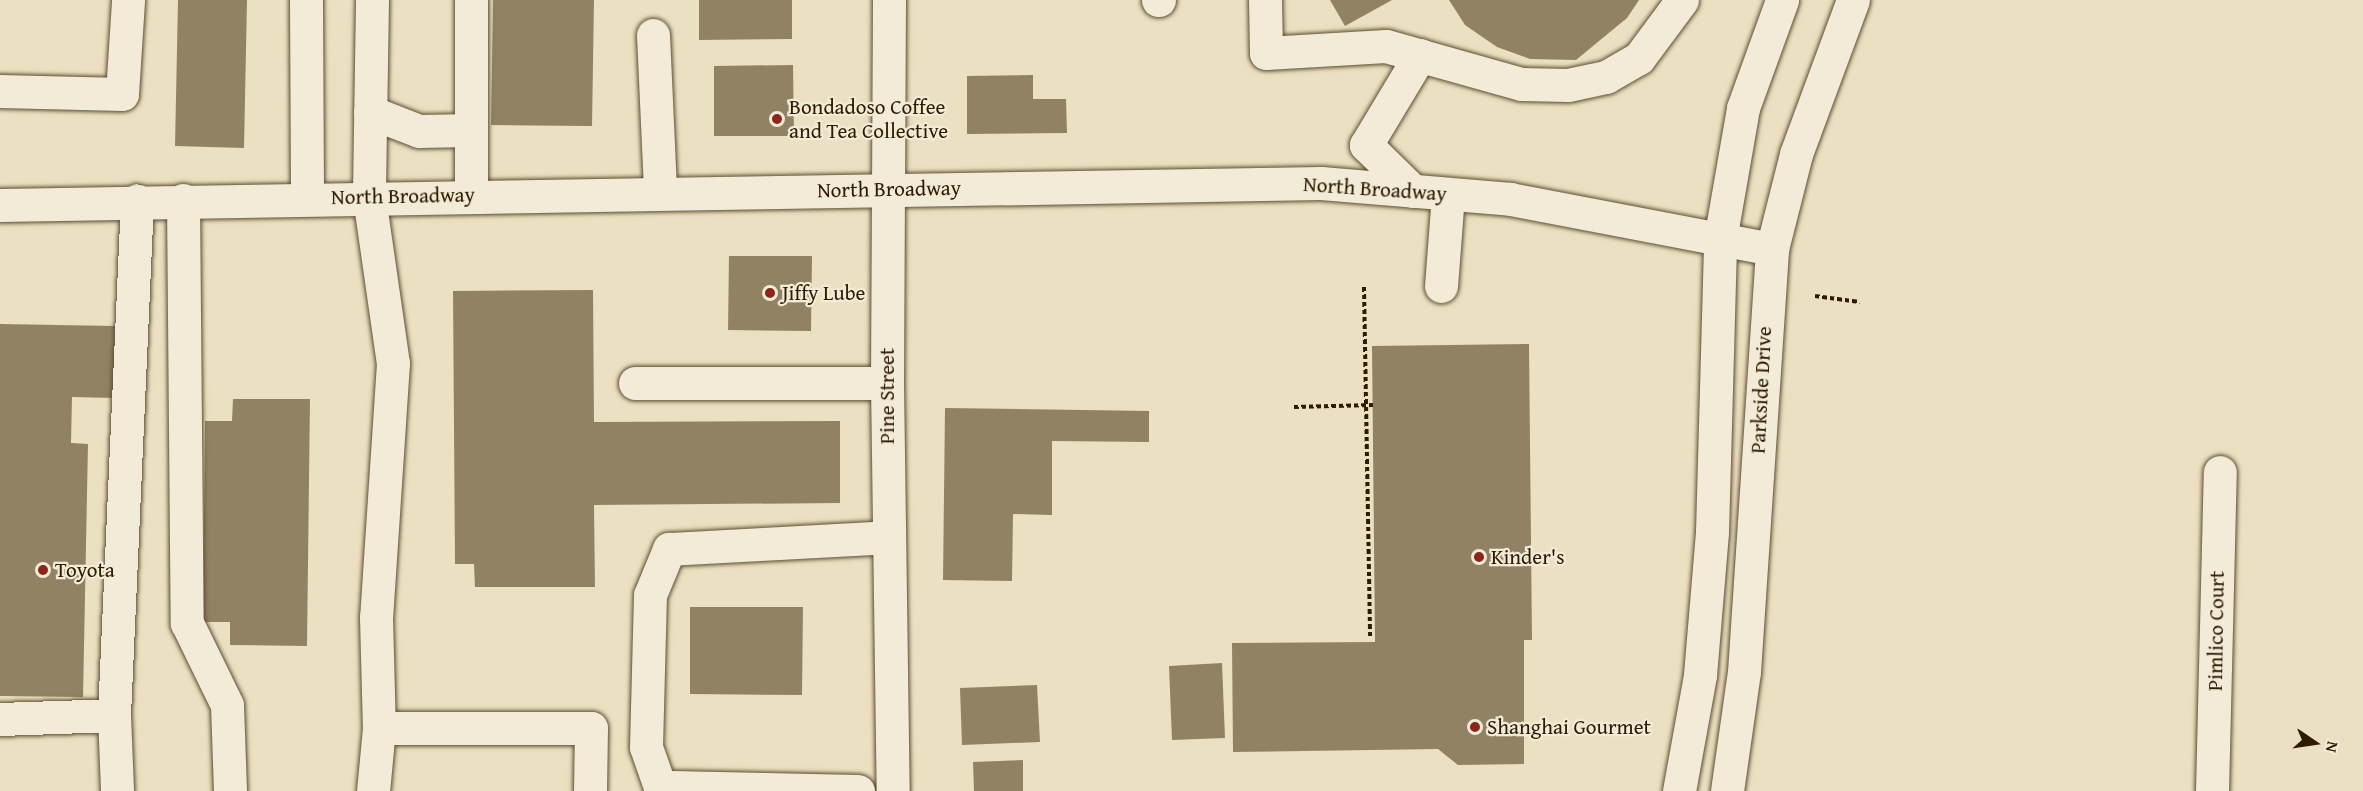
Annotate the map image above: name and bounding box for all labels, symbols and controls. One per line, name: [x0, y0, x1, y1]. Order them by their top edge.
place label: Bondadoso Coffee and Tea Collective: [789, 94, 948, 144]
marker: Bondadoso Coffee and Tea Collective: [770, 112, 784, 126]
street label: North Broadway: [1302, 171, 1448, 207]
street label: North Broadway: [817, 175, 961, 203]
street label: North Broadway: [331, 182, 475, 210]
place label: Jiffy Lube: [782, 280, 865, 306]
marker: Jiffy Lube: [763, 286, 777, 300]
street label: Parkside Drive: [1745, 326, 1777, 454]
street label: Pine Street: [874, 348, 900, 444]
place label: Kinder's: [1491, 544, 1565, 570]
marker: Kinder's: [1472, 550, 1486, 564]
place label: Toyota: [55, 557, 115, 583]
marker: Toyota: [36, 563, 50, 577]
street label: Pimlico Court: [2202, 571, 2230, 691]
north arrow: [2285, 713, 2345, 773]
place label: Shanghai Gourmet: [1487, 714, 1651, 740]
marker: Shanghai Gourmet: [1468, 720, 1482, 734]
text: N: [2320, 739, 2345, 755]

